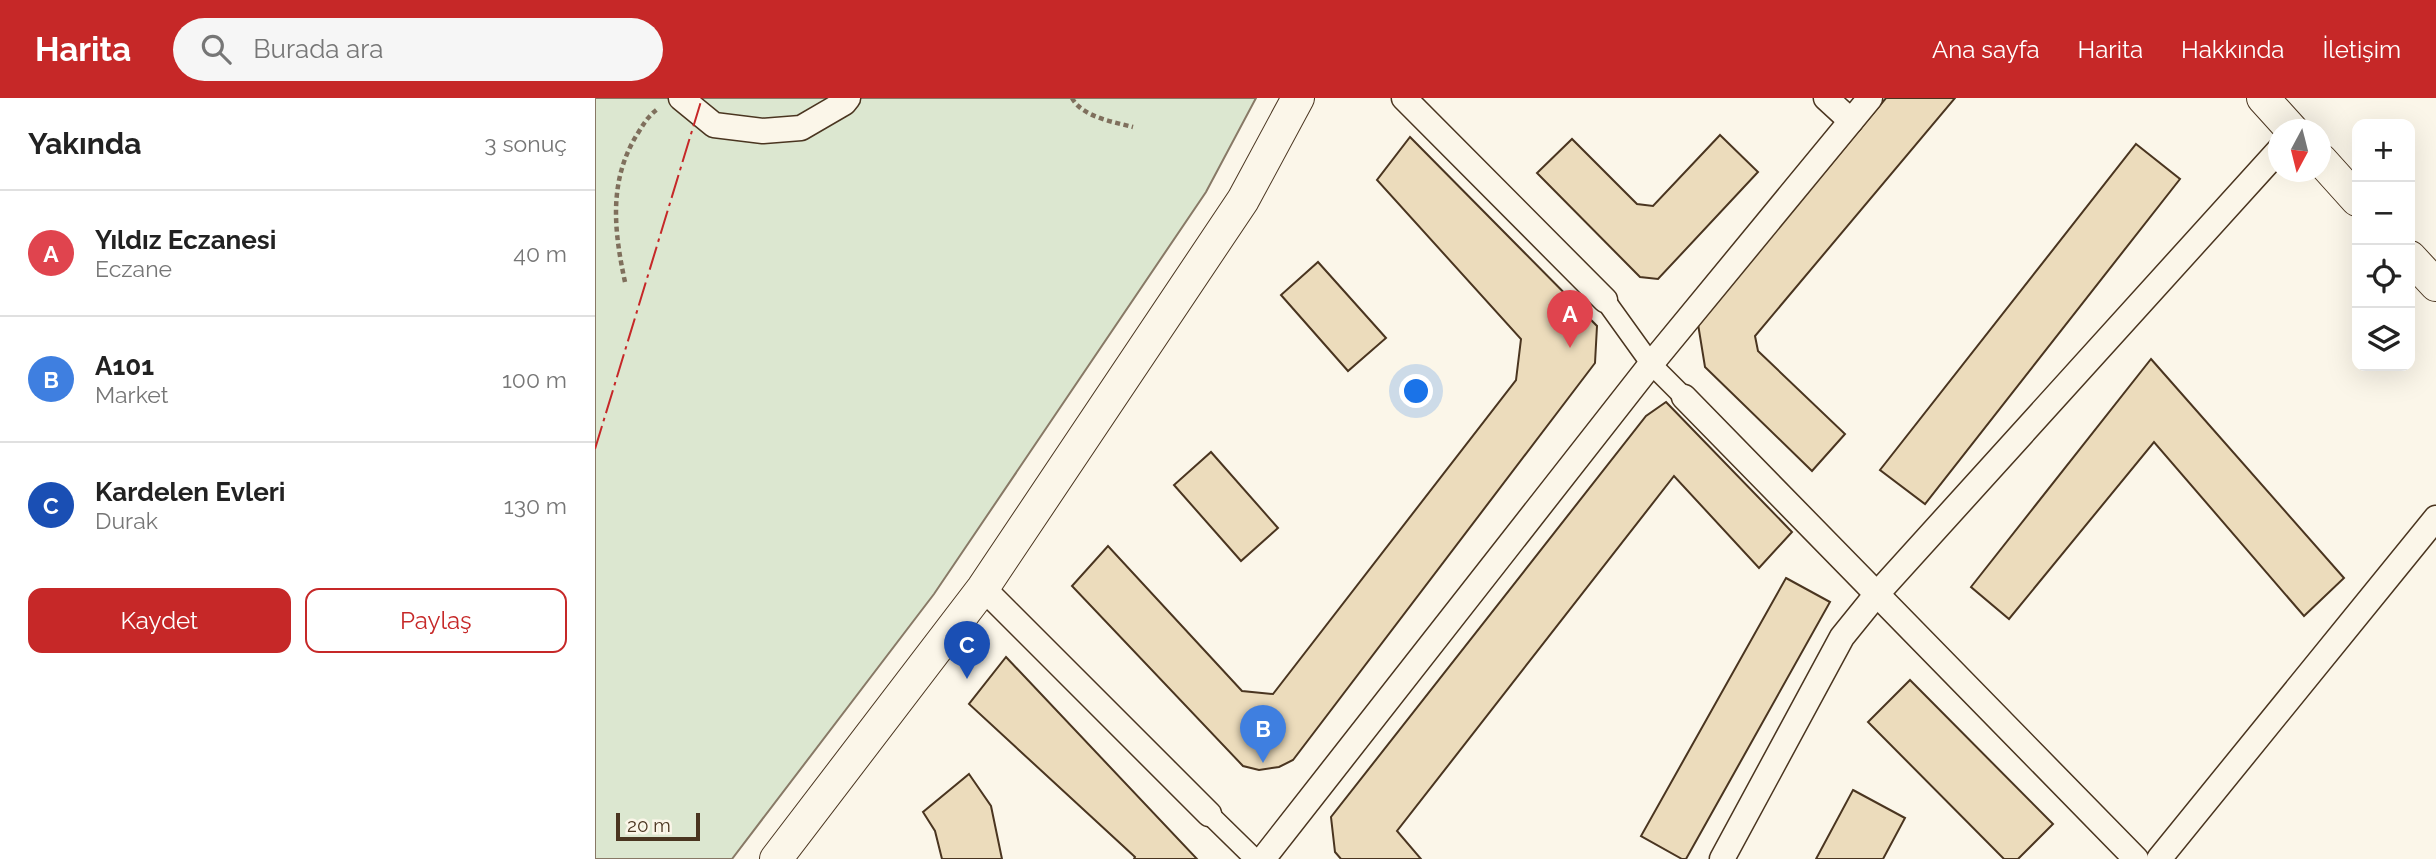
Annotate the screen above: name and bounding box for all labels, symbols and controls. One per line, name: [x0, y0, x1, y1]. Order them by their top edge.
search box: [173, 18, 663, 81]
text: Harita: [35, 30, 131, 69]
icon: search: [197, 30, 235, 68]
text: Burada ara: [253, 34, 384, 64]
text: Ana sayfa: [1932, 35, 2040, 64]
text: Harita: [2078, 35, 2143, 64]
text: Hakkında: [2181, 35, 2284, 64]
text: İletişim: [2322, 35, 2401, 64]
north arrow: [2268, 119, 2331, 182]
map controls: [2352, 119, 2415, 371]
button: +: [2352, 119, 2415, 182]
text: Yakında: [28, 126, 141, 161]
text: 3 sonuç: [484, 130, 567, 157]
button: −: [2352, 182, 2415, 245]
text: Yıldız Eczanesi: [95, 225, 276, 255]
text: A: [43, 240, 59, 267]
text: 40 m: [513, 240, 567, 267]
button: locate: [2352, 245, 2415, 308]
text: Eczane: [95, 255, 172, 282]
pin: A: [1547, 290, 1593, 348]
button: layers: [2352, 308, 2415, 371]
text: A101: [95, 351, 154, 381]
text: B: [43, 366, 59, 393]
text: 100 m: [502, 366, 567, 393]
your location: [1399, 374, 1433, 408]
text: Market: [95, 381, 168, 408]
text: Kardelen Evleri: [95, 477, 285, 507]
text: C: [43, 492, 59, 519]
text: 130 m: [504, 492, 567, 519]
text: Durak: [95, 507, 158, 534]
button: Kaydet: [28, 588, 291, 653]
button: Paylaş: [305, 588, 567, 653]
pin: C: [944, 621, 990, 679]
pin: B: [1240, 705, 1286, 763]
scale bar: [616, 810, 700, 842]
text: 20 m: [627, 814, 671, 836]

